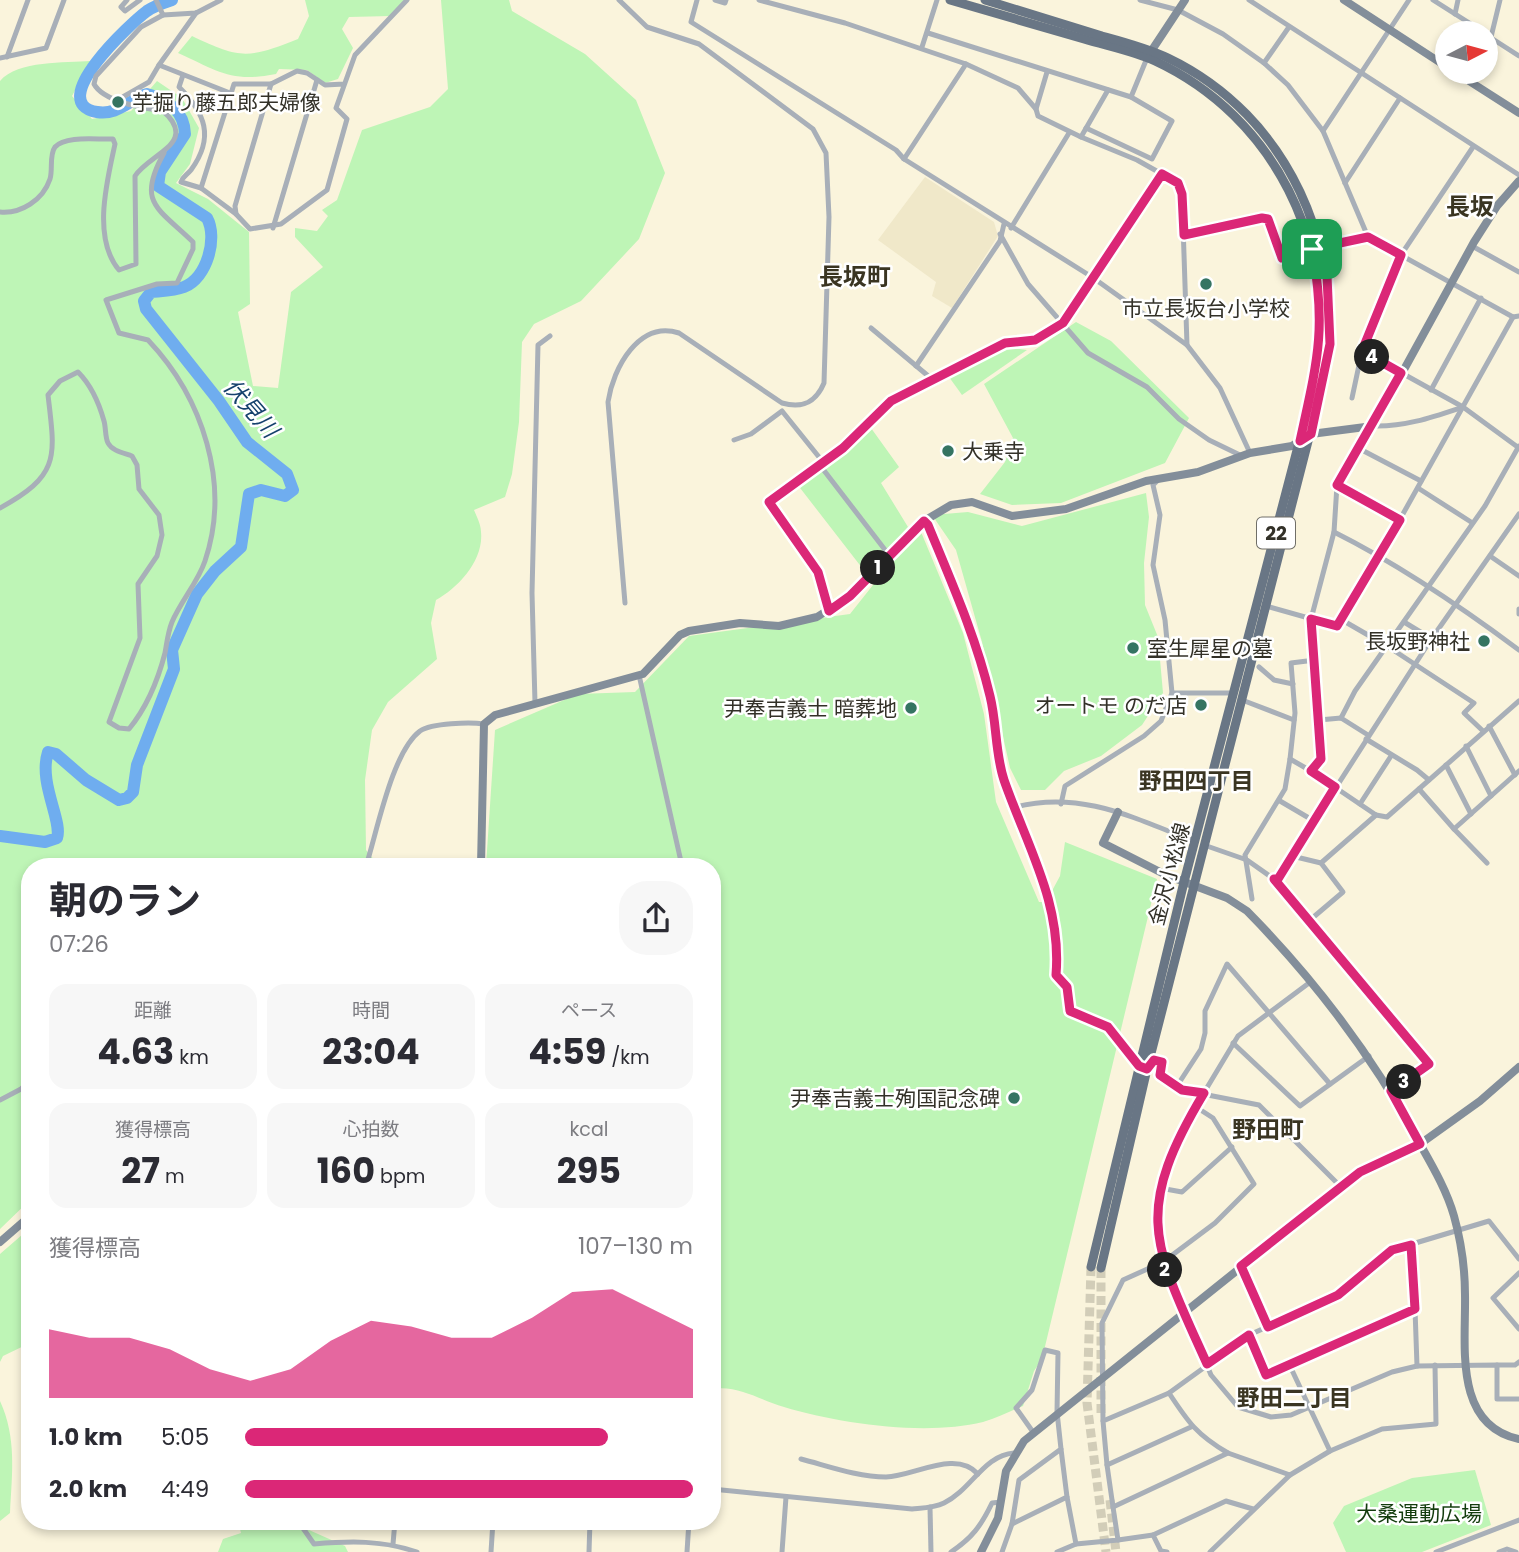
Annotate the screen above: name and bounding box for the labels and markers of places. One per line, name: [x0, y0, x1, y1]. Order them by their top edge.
place label: 芋掘り藤五郎夫婦像: [132, 88, 321, 117]
marker: 芋掘り藤五郎夫婦像: [110, 94, 126, 110]
pin: [1282, 219, 1342, 279]
marker: 市立長坂台小学校: [1198, 276, 1214, 292]
place label: 市立長坂台小学校: [1122, 294, 1290, 323]
pin: 4: [1354, 340, 1390, 374]
place label: 大乗寺: [962, 437, 1025, 466]
marker: 大乗寺: [940, 443, 956, 459]
pin: 1: [860, 550, 896, 586]
place label: 長坂野神社: [1365, 627, 1470, 656]
marker: 長坂野神社: [1476, 633, 1492, 649]
place label: 室生犀星の墓: [1147, 634, 1273, 663]
marker: 室生犀星の墓: [1125, 640, 1141, 656]
place label: オートモ のだ店: [1034, 691, 1187, 720]
place label: 尹奉吉義士 暗葬地: [723, 694, 897, 723]
marker: オートモ のだ店: [1193, 697, 1209, 713]
marker: 尹奉吉義士 暗葬地: [903, 700, 919, 716]
pin: 3: [1386, 1064, 1422, 1100]
place label: 尹奉吉義士殉国記念碑: [790, 1084, 1000, 1113]
marker: 尹奉吉義士殉国記念碑: [1006, 1090, 1022, 1106]
pin: 2: [1148, 1252, 1182, 1288]

